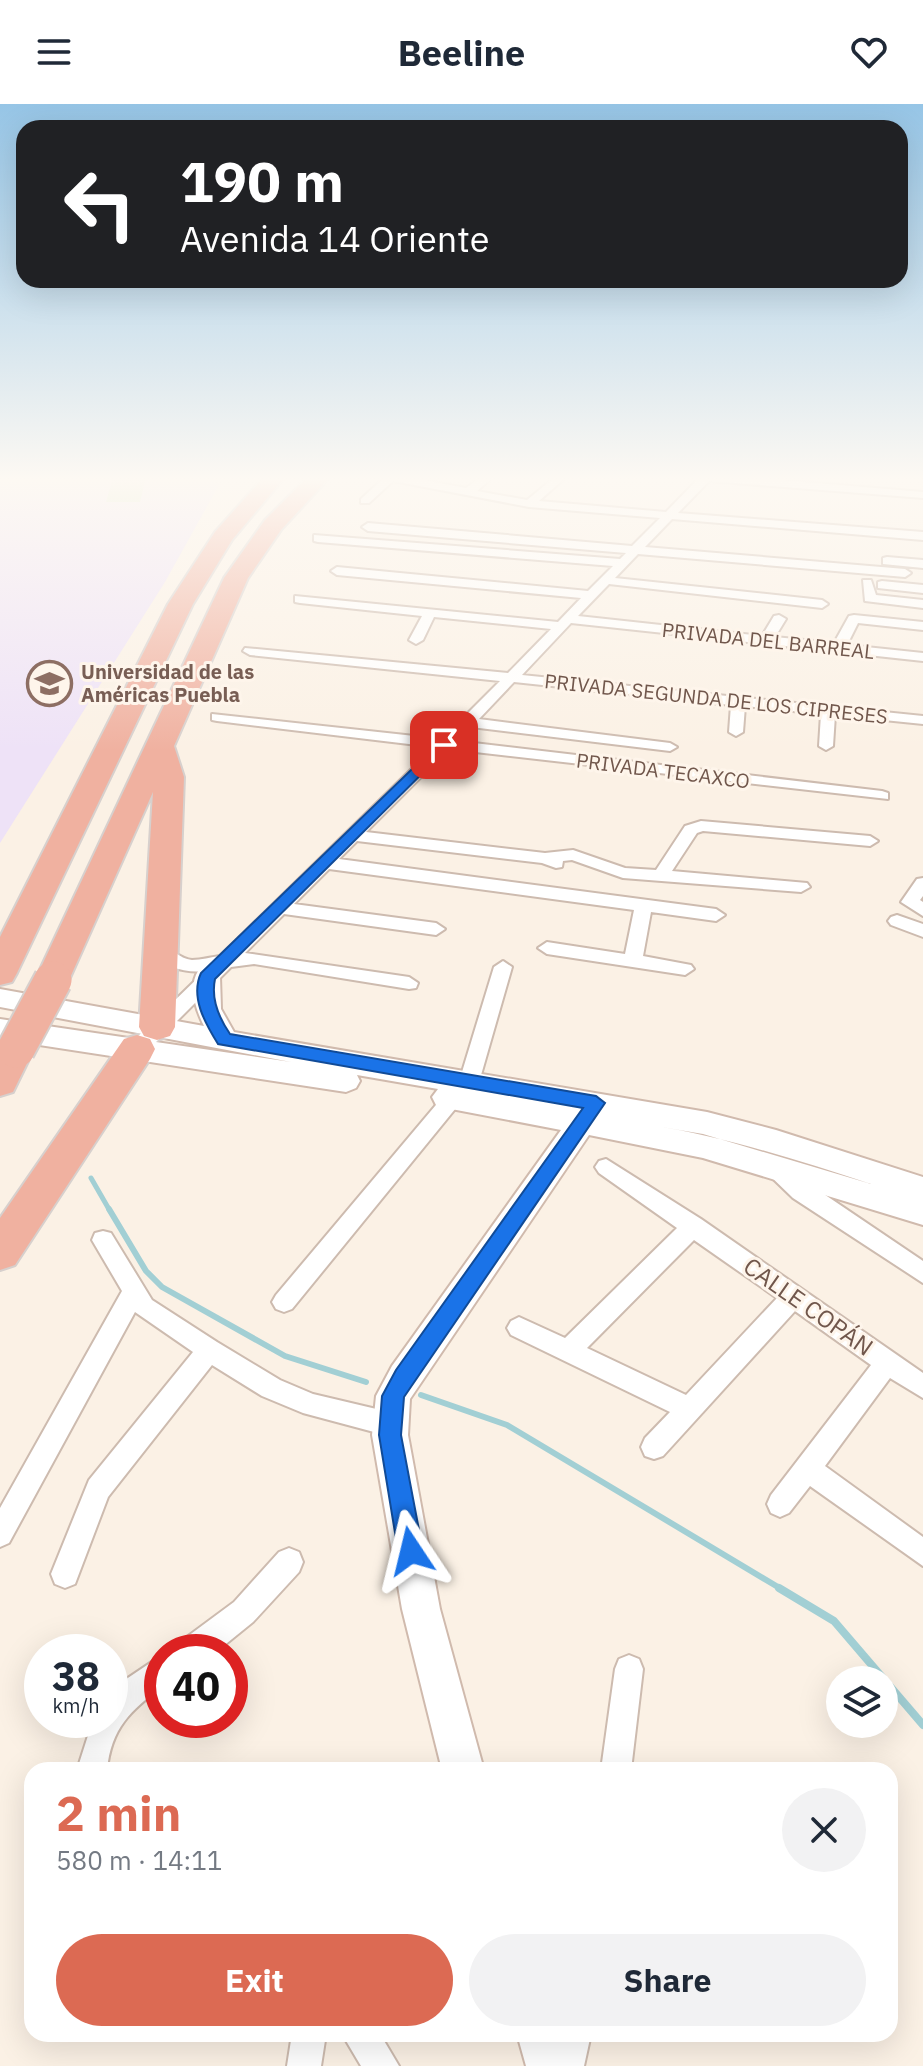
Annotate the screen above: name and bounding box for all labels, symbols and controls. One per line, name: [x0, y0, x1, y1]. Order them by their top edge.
text: Beeline: [398, 29, 525, 76]
icon: menu: [32, 30, 76, 74]
icon: heart: [847, 30, 891, 74]
text: 190 m: [180, 145, 344, 217]
icon: left: [48, 152, 152, 256]
text: Avenida 14 Oriente: [180, 215, 489, 262]
street label: PRIVADA DEL BARREAL: [661, 616, 876, 665]
place label: Universidad de las Américas Puebla: [81, 658, 254, 708]
school or university icon: Universidad de las Américas Puebla: [26, 660, 74, 708]
street label: PRIVADA SEGUNDA DE LOS CIPRESES: [543, 667, 889, 730]
pin: [410, 711, 478, 779]
icon: arrive: [422, 723, 466, 767]
street label: PRIVADA TECAXCO: [575, 746, 751, 795]
street label: CALLE COPÁN: [737, 1250, 880, 1363]
position arrow: [369, 1509, 453, 1593]
speed limit sign: 40: [144, 1634, 248, 1738]
text: 38: [52, 1650, 100, 1702]
map controls: [826, 1666, 898, 1738]
button: layers: [826, 1666, 898, 1738]
text: km/h: [52, 1692, 100, 1719]
text: 2 min: [56, 1782, 181, 1844]
button: close: [782, 1788, 866, 1872]
text: 580 m · 14:11: [56, 1843, 222, 1877]
button: Exit: [56, 1934, 453, 2026]
button: Share: [469, 1934, 866, 2026]

